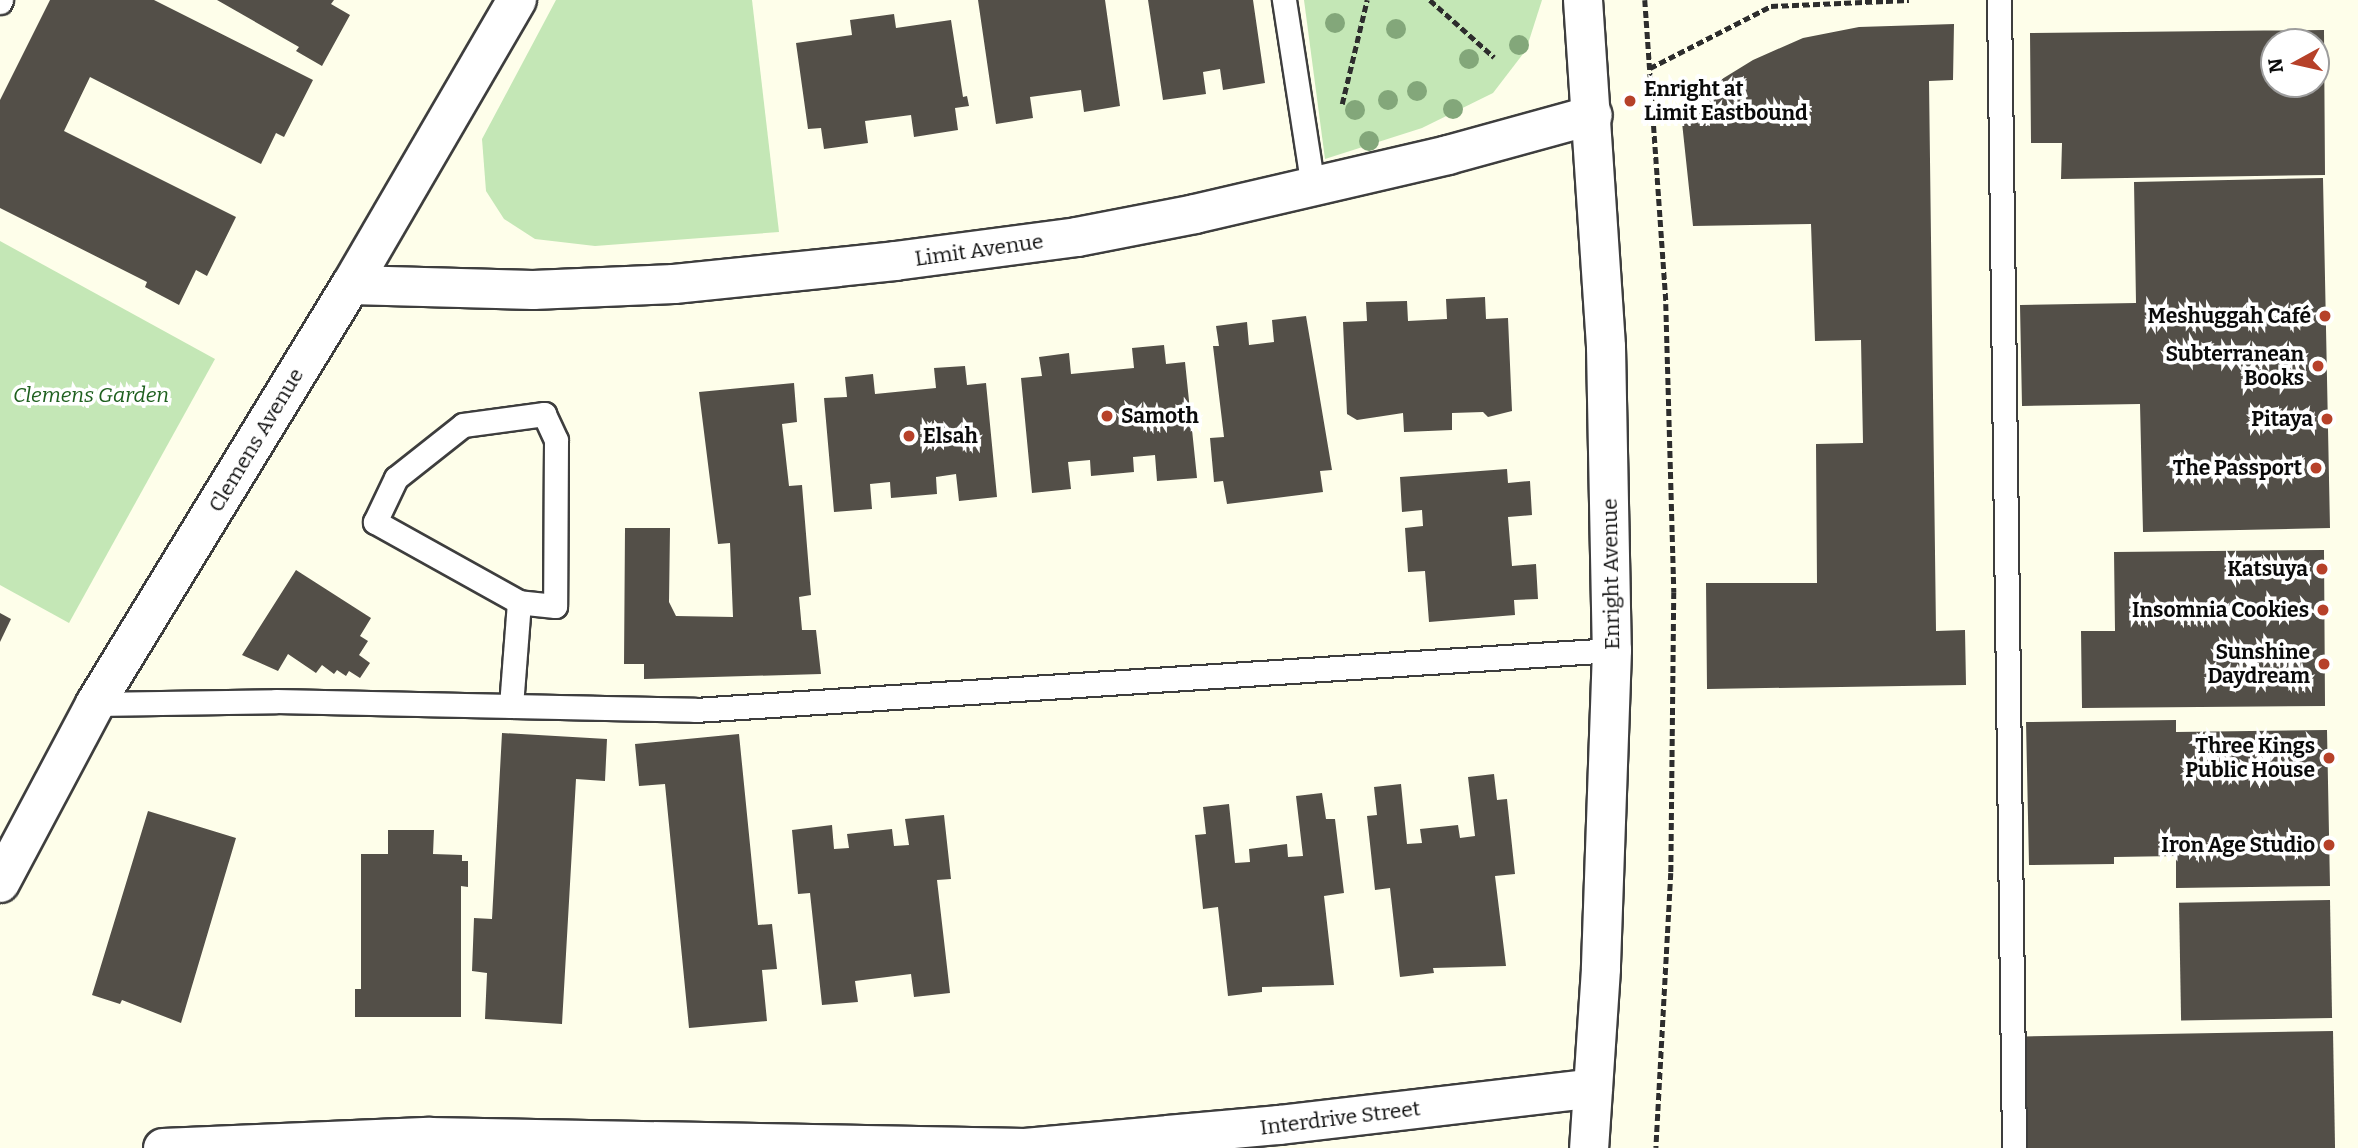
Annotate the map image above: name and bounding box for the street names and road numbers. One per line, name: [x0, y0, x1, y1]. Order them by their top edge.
street label: Limit Avenue: [913, 229, 1045, 271]
street label: Clemens Avenue: [203, 364, 309, 516]
street label: Enright Avenue: [1597, 498, 1625, 650]
street label: Interdrive Street: [1258, 1096, 1422, 1140]

